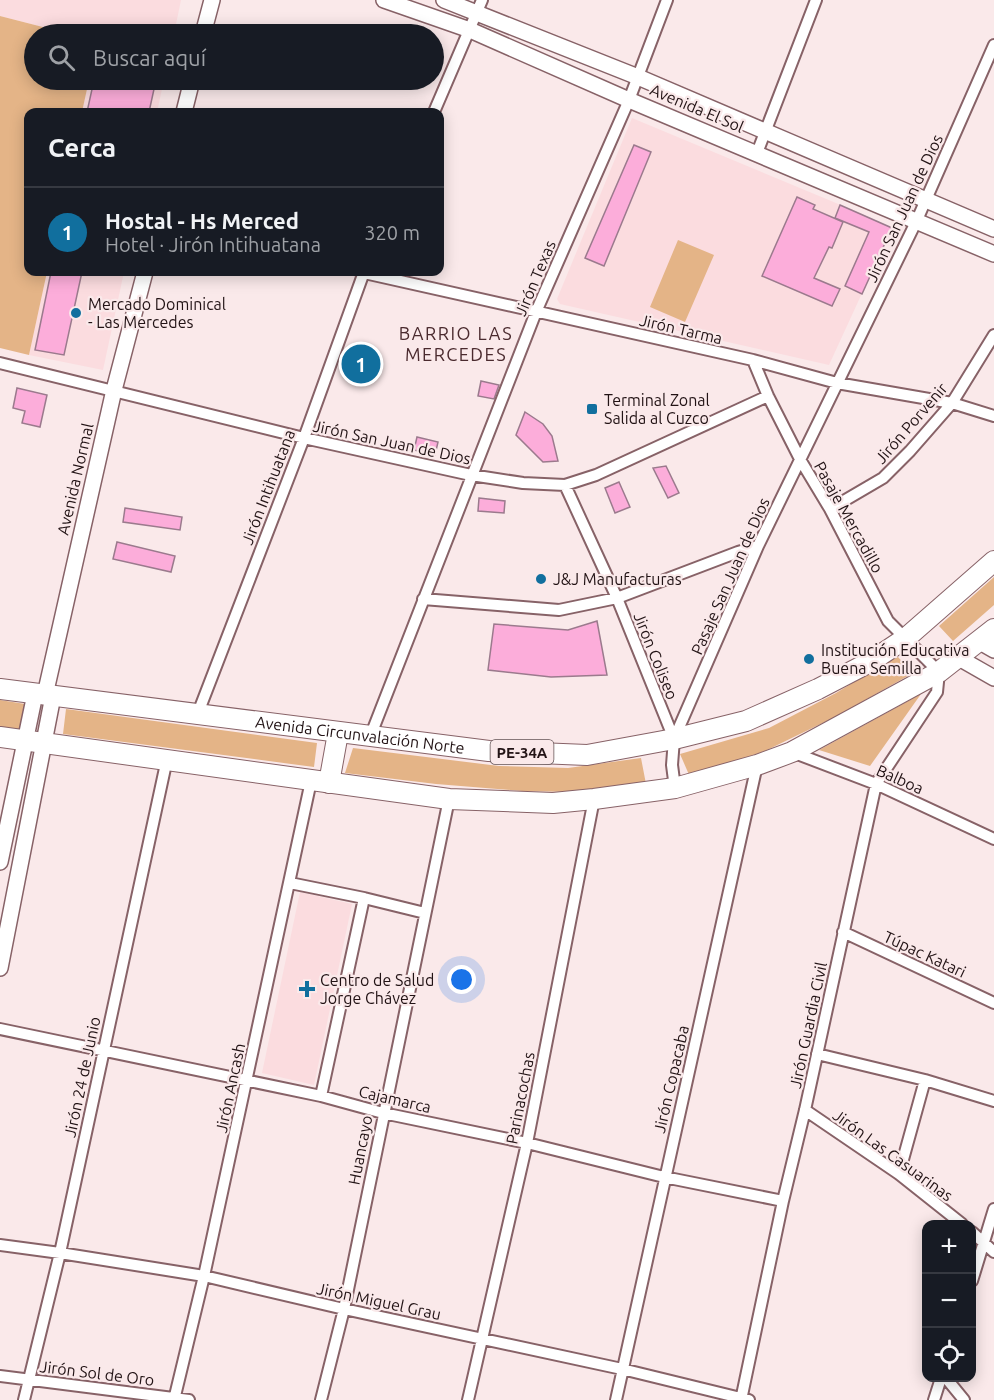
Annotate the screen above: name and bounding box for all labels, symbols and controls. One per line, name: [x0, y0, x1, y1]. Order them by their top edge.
search box: [24, 24, 444, 90]
icon: search: [45, 41, 78, 74]
text: Buscar aquí: [93, 45, 206, 70]
street label: Avenida El Sol: [648, 80, 746, 136]
street label: Jirón San Juan de Dios: [862, 131, 946, 285]
text: Cerca: [48, 133, 116, 162]
text: Hostal - Hs Merced: [105, 208, 299, 233]
text: 1: [62, 221, 73, 244]
text: 320 m: [364, 221, 420, 244]
text: Hotel · Jirón Intihuatana: [105, 233, 321, 256]
street label: Jirón Texas: [511, 238, 559, 318]
place label: Mercado Dominical - Las Mercedes: [88, 295, 226, 331]
marker: Mercado Dominical - Las Mercedes: [69, 306, 83, 320]
street label: Jirón Tarma: [638, 311, 724, 347]
district label: BARRIO LAS MERCEDES: [399, 323, 513, 364]
pin: 1: [342, 342, 380, 386]
street label: Jirón Porvenir: [871, 379, 951, 467]
place label: Terminal Zonal Salida al Cuzco: [604, 391, 710, 427]
marker: Terminal Zonal Salida al Cuzco: [585, 402, 599, 416]
street label: Jirón San Juan de Dios: [311, 416, 473, 468]
street label: Avenida Normal: [53, 421, 97, 537]
street label: Jirón Intihuatana: [238, 427, 298, 547]
street label: Pasaje Mercadillo: [811, 458, 887, 576]
street label: Pasaje San Juan de Dios: [687, 495, 773, 657]
place label: J&J Manufacturas: [553, 570, 682, 588]
marker: J&J Manufacturas: [534, 572, 548, 586]
street label: Jirón Coliseo: [630, 610, 682, 702]
place label: Institución Educativa Buena Semilla: [821, 641, 969, 677]
marker: Institución Educativa Buena Semilla: [802, 652, 816, 666]
street label: Avenida Circunvalación Norte: [255, 712, 466, 757]
road number: PE-34A: [490, 740, 554, 764]
street label: Balboa: [874, 761, 926, 797]
street label: Túpac Katari: [881, 927, 969, 981]
street label: Jirón Guardia Civil: [786, 960, 830, 1090]
your location: [447, 965, 476, 994]
place label: Centro de Salud Jorge Chávez: [320, 971, 434, 1007]
marker: Centro de Salud Jorge Chávez: [298, 980, 316, 998]
street label: Jirón 24 de Junio: [60, 1015, 104, 1139]
street label: Jirón Copacaba: [650, 1023, 692, 1135]
street label: Jirón Ancash: [212, 1042, 248, 1134]
street label: Parinacochas: [502, 1050, 538, 1146]
street label: Cajamarca: [357, 1082, 433, 1116]
street label: Jirón Las Casuarinas: [830, 1106, 956, 1205]
street label: Huancayo: [344, 1114, 376, 1186]
map controls: [922, 1220, 976, 1382]
button: +: [922, 1220, 976, 1274]
button: −: [922, 1274, 976, 1328]
street label: Jirón Miguel Grau: [315, 1279, 443, 1323]
button: locate: [922, 1328, 976, 1382]
street label: Jirón Sol de Oro: [39, 1357, 155, 1389]

